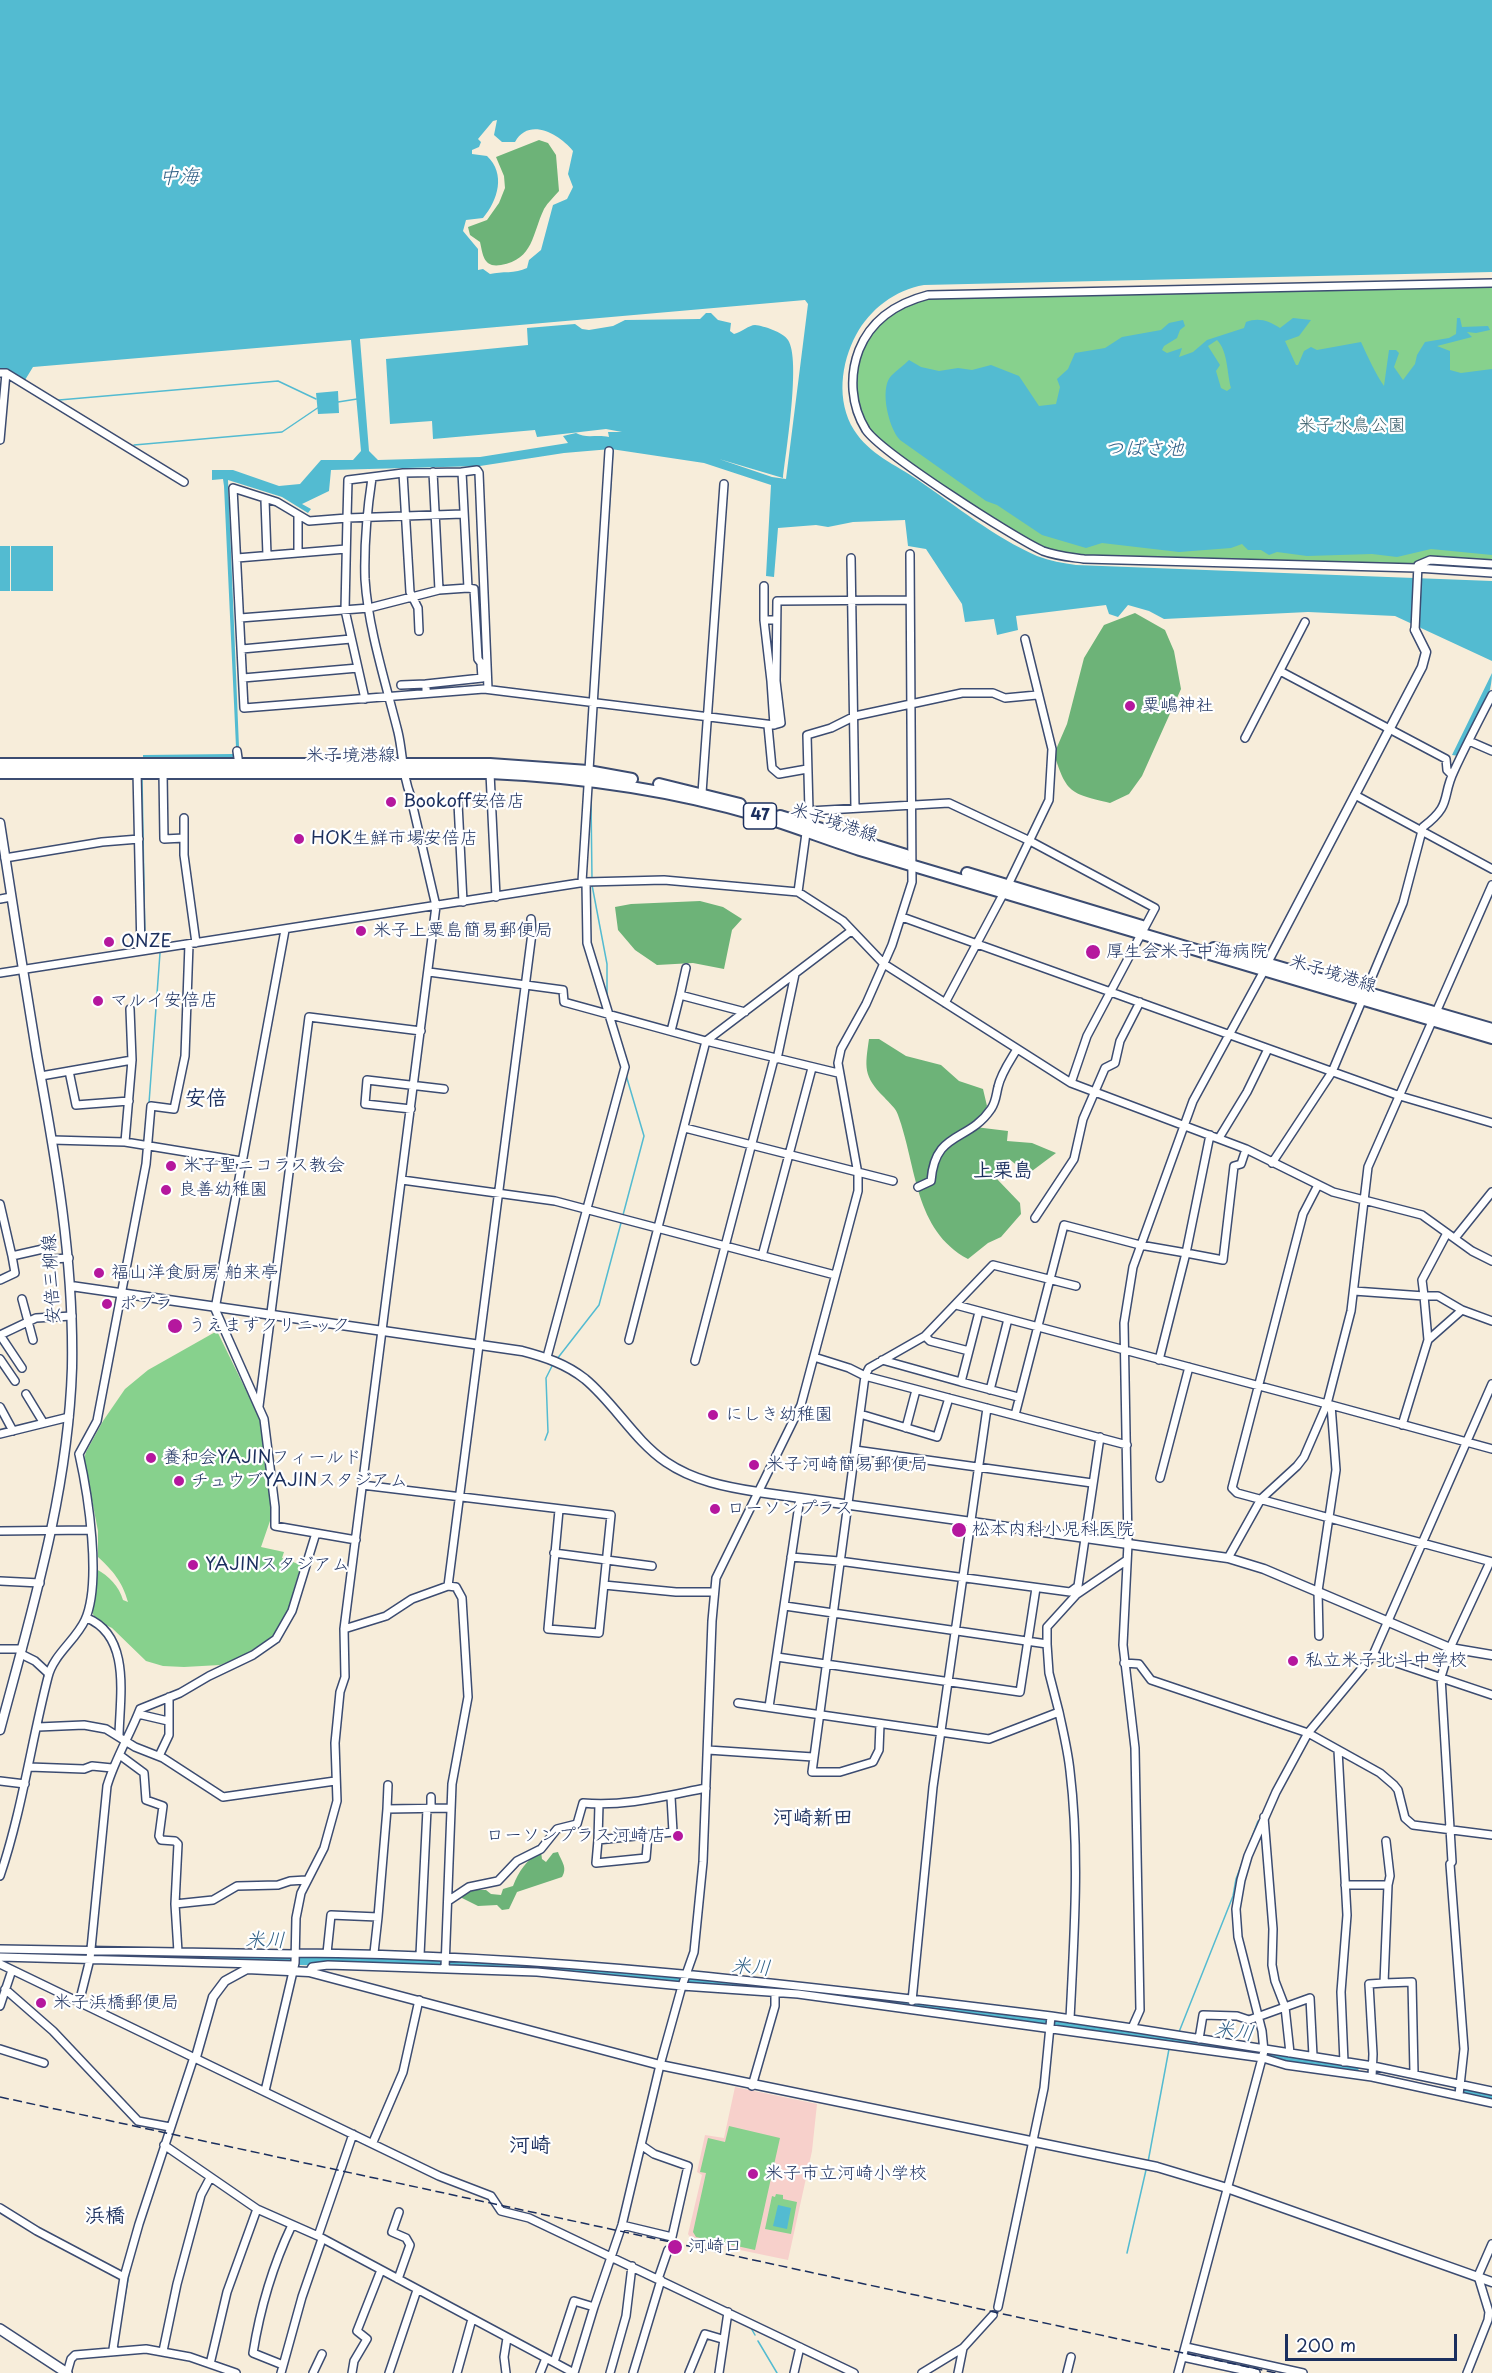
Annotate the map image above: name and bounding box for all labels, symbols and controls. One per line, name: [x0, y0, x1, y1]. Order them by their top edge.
water label: 中海: [159, 165, 199, 189]
park label: 米子水鳥公園: [1298, 415, 1406, 437]
water label: つばさ池: [1104, 437, 1184, 461]
place label: 粟嶋神社: [1142, 695, 1214, 717]
marker: 粟嶋神社: [1123, 699, 1137, 713]
street label: 米子境港線: [306, 745, 396, 767]
place label: Bookoff安倍店: [403, 791, 525, 813]
marker: Bookoff安倍店: [384, 795, 398, 809]
street label: 米子境港線: [788, 799, 880, 847]
road number: 47: [744, 803, 777, 829]
place label: HOK生鮮市場安倍店: [311, 828, 478, 850]
marker: HOK生鮮市場安倍店: [292, 832, 306, 846]
place label: 米子上粟島簡易郵便局: [373, 920, 553, 942]
marker: 米子上粟島簡易郵便局: [354, 924, 368, 938]
place label: ONZE: [121, 931, 172, 953]
marker: ONZE: [102, 935, 116, 949]
place label: 厚生会米子中海病院: [1106, 941, 1268, 963]
marker: 厚生会米子中海病院: [1084, 943, 1102, 961]
street label: 米子境港線: [1287, 951, 1379, 997]
place label: マルイ安倍店: [110, 990, 218, 1012]
marker: マルイ安倍店: [91, 994, 105, 1008]
district label: 安倍: [185, 1086, 227, 1112]
place label: 米子聖ニコラス教会: [183, 1155, 345, 1177]
marker: 米子聖ニコラス教会: [164, 1159, 178, 1173]
district label: 上栗島: [973, 1159, 1033, 1183]
place label: 良善幼稚園: [178, 1179, 268, 1201]
marker: 良善幼稚園: [159, 1183, 173, 1197]
street label: 安倍三柳線: [39, 1233, 65, 1325]
place label: 福山洋食厨房 舶来亭: [111, 1262, 279, 1284]
marker: 福山洋食厨房 舶来亭: [92, 1266, 106, 1280]
place label: ポプラ: [119, 1293, 173, 1315]
marker: ポプラ: [100, 1297, 114, 1311]
place label: うえますクリニック: [188, 1315, 350, 1337]
marker: うえますクリニック: [166, 1317, 184, 1335]
place label: にしき幼稚園: [725, 1404, 833, 1426]
marker: にしき幼稚園: [706, 1408, 720, 1422]
place label: 養和会YAJINフィールド: [163, 1447, 362, 1469]
marker: 養和会YAJINフィールド: [144, 1451, 158, 1465]
place label: 米子河崎簡易郵便局: [766, 1454, 928, 1476]
marker: 米子河崎簡易郵便局: [747, 1458, 761, 1472]
place label: チュウブYAJINスタジアム: [191, 1470, 408, 1492]
marker: チュウブYAJINスタジアム: [172, 1474, 186, 1488]
place label: ローソンプラス: [727, 1498, 853, 1520]
marker: ローソンプラス: [708, 1502, 722, 1516]
place label: 松本内科小児科医院: [972, 1519, 1134, 1541]
marker: 松本内科小児科医院: [950, 1521, 968, 1539]
place label: YAJINスタジアム: [205, 1554, 350, 1576]
marker: YAJINスタジアム: [186, 1558, 200, 1572]
place label: 私立米子北斗中学校: [1305, 1650, 1467, 1672]
marker: 私立米子北斗中学校: [1286, 1654, 1300, 1668]
district label: 河崎新田: [773, 1806, 853, 1830]
place label: ローソンプラス河崎店: [486, 1825, 666, 1847]
marker: ローソンプラス河崎店: [671, 1829, 685, 1843]
water label: 米川: [245, 1929, 285, 1953]
water label: 米川: [730, 1955, 772, 1981]
place label: 米子浜橋郵便局: [53, 1992, 179, 2014]
marker: 米子浜橋郵便局: [34, 1996, 48, 2010]
water label: 米川: [1213, 2017, 1255, 2047]
district label: 河崎: [509, 2133, 551, 2159]
place label: 米子市立河崎小学校: [765, 2163, 927, 2185]
marker: 米子市立河崎小学校: [746, 2167, 760, 2181]
district label: 浜橋: [85, 2204, 125, 2228]
place label: 河崎口: [688, 2236, 742, 2258]
marker: 河崎口: [666, 2238, 684, 2256]
scale bar: [1288, 2322, 1460, 2360]
text: 200 m: [1296, 2331, 1356, 2358]

